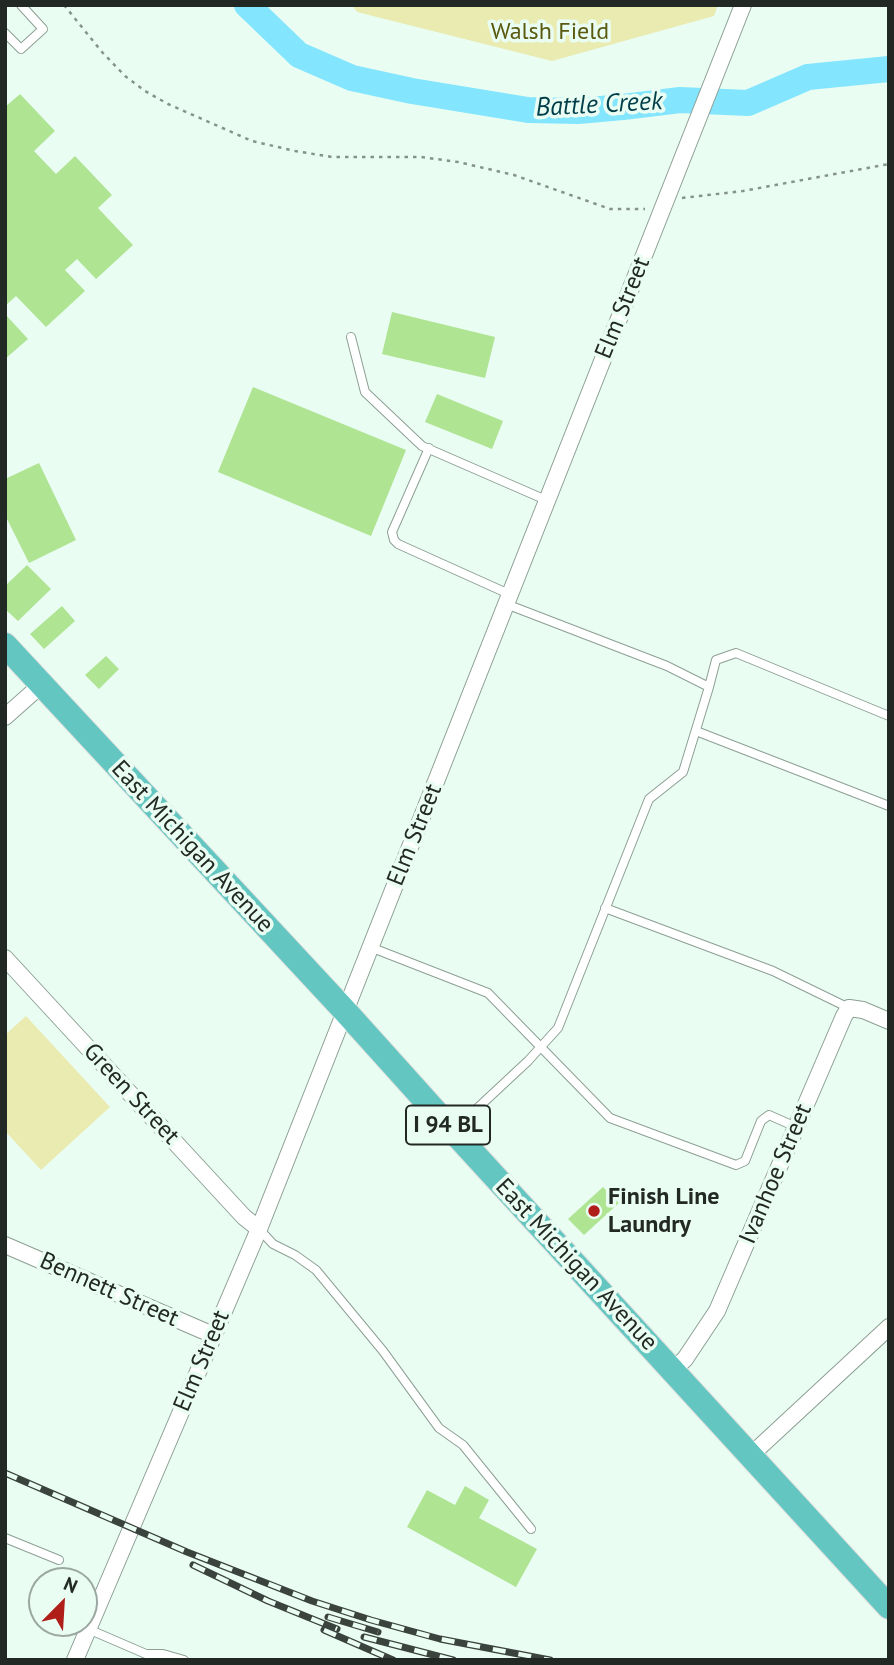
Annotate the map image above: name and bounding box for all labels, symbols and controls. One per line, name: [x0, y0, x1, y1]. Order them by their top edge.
park label: Walsh Field: [491, 18, 609, 46]
water label: Battle Creek: [535, 86, 663, 124]
street label: Elm Street: [590, 253, 656, 363]
street label: East Michigan Avenue: [105, 755, 279, 939]
street label: Elm Street: [382, 780, 448, 890]
street label: Green Street: [77, 1037, 185, 1151]
street label: Ivanhoe Street: [734, 1100, 818, 1248]
road number: I 94 BL: [406, 1106, 490, 1144]
street label: East Michigan Avenue: [489, 1173, 663, 1357]
place label: Finish Line Laundry: [608, 1183, 720, 1239]
marker: Finish Line Laundry: [586, 1203, 602, 1219]
street label: Bennett Street: [35, 1247, 183, 1333]
street label: Elm Street: [168, 1306, 236, 1416]
north arrow: [28, 1567, 98, 1637]
text: N: [60, 1571, 81, 1598]

